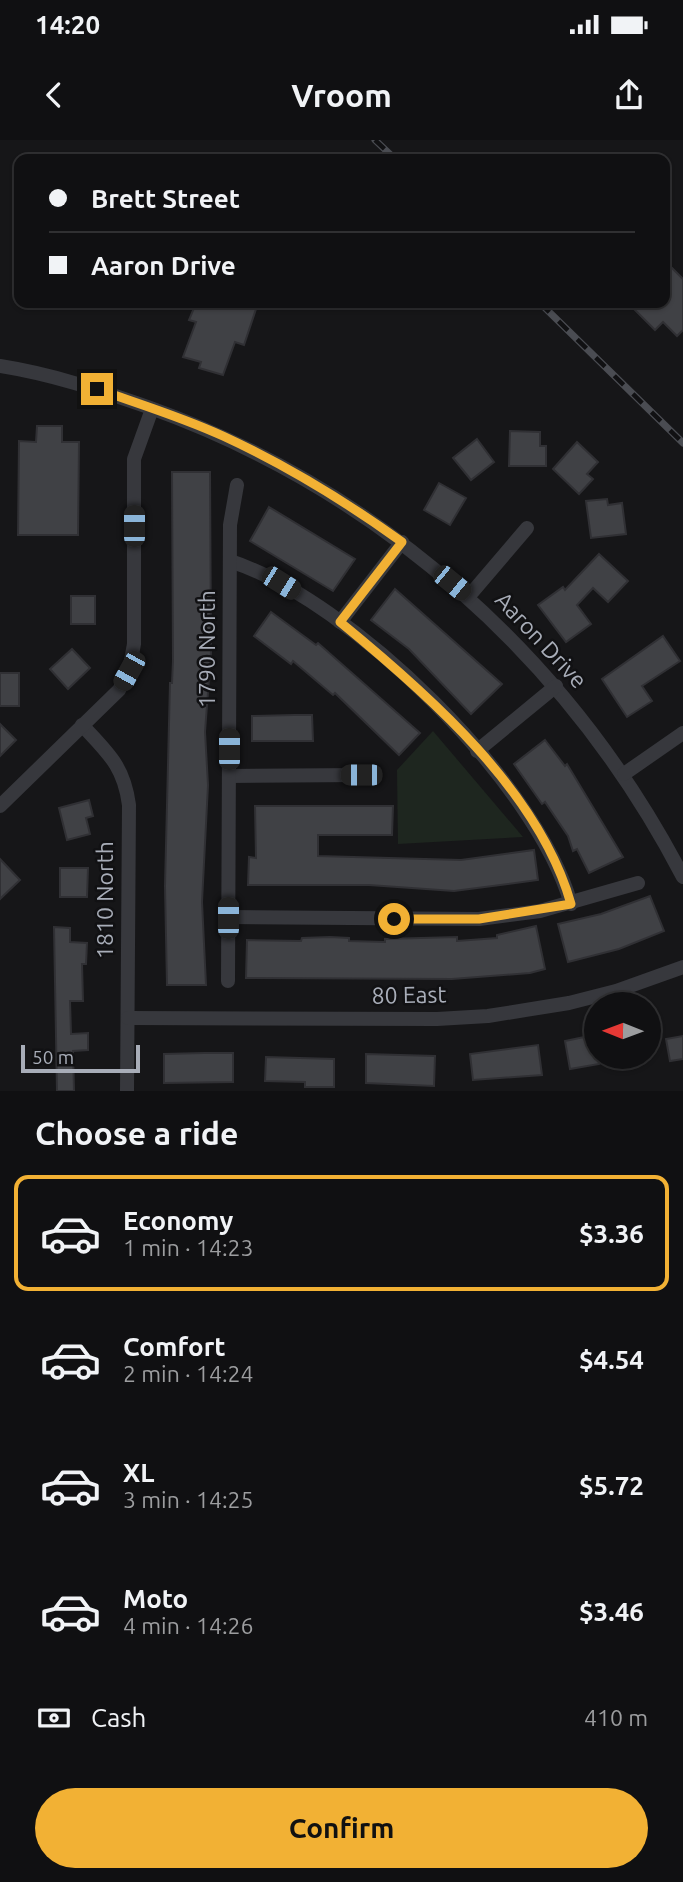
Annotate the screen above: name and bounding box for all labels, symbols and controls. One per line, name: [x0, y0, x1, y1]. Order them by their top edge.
text: 14:20: [35, 10, 100, 39]
icon: back: [35, 76, 73, 114]
icon: share: [610, 76, 648, 114]
text: Vroom: [291, 77, 392, 113]
text: Brett Street: [91, 184, 240, 213]
text: Aaron Drive: [91, 251, 236, 280]
route end: [81, 373, 113, 405]
car: [124, 505, 145, 547]
car: [430, 562, 475, 604]
car: [258, 563, 305, 603]
street label: Aaron Drive: [491, 587, 592, 693]
street label: 1790 North: [194, 590, 219, 708]
car: [110, 648, 149, 694]
car: [219, 728, 240, 770]
car: [341, 765, 383, 786]
street label: 1810 North: [92, 841, 117, 959]
car: [218, 897, 239, 939]
route start: [378, 903, 410, 935]
street label: 80 East: [371, 981, 447, 1008]
north arrow: [584, 992, 662, 1069]
map controls: [584, 992, 661, 1069]
scale bar: [21, 1042, 140, 1074]
text: 50 m: [32, 1046, 74, 1068]
text: Choose a ride: [35, 1115, 238, 1151]
icon: car: [39, 1202, 102, 1265]
text: Economy: [123, 1206, 233, 1235]
text: $3.36: [579, 1219, 644, 1248]
text: 1 min · 14:23: [123, 1235, 254, 1260]
icon: car: [39, 1328, 102, 1391]
text: Comfort: [123, 1332, 226, 1361]
text: $4.54: [579, 1345, 644, 1374]
text: 2 min · 14:24: [123, 1361, 254, 1386]
icon: car: [39, 1454, 102, 1517]
text: XL: [123, 1458, 154, 1487]
text: $5.72: [579, 1471, 644, 1500]
text: 3 min · 14:25: [123, 1487, 254, 1512]
icon: car: [39, 1580, 102, 1643]
text: Moto: [123, 1584, 188, 1613]
text: $3.46: [579, 1597, 644, 1626]
text: 4 min · 14:26: [123, 1613, 254, 1638]
icon: cash: [35, 1699, 73, 1737]
text: Cash: [91, 1703, 146, 1732]
text: 410 m: [584, 1705, 648, 1730]
button: Confirm: [35, 1788, 648, 1868]

